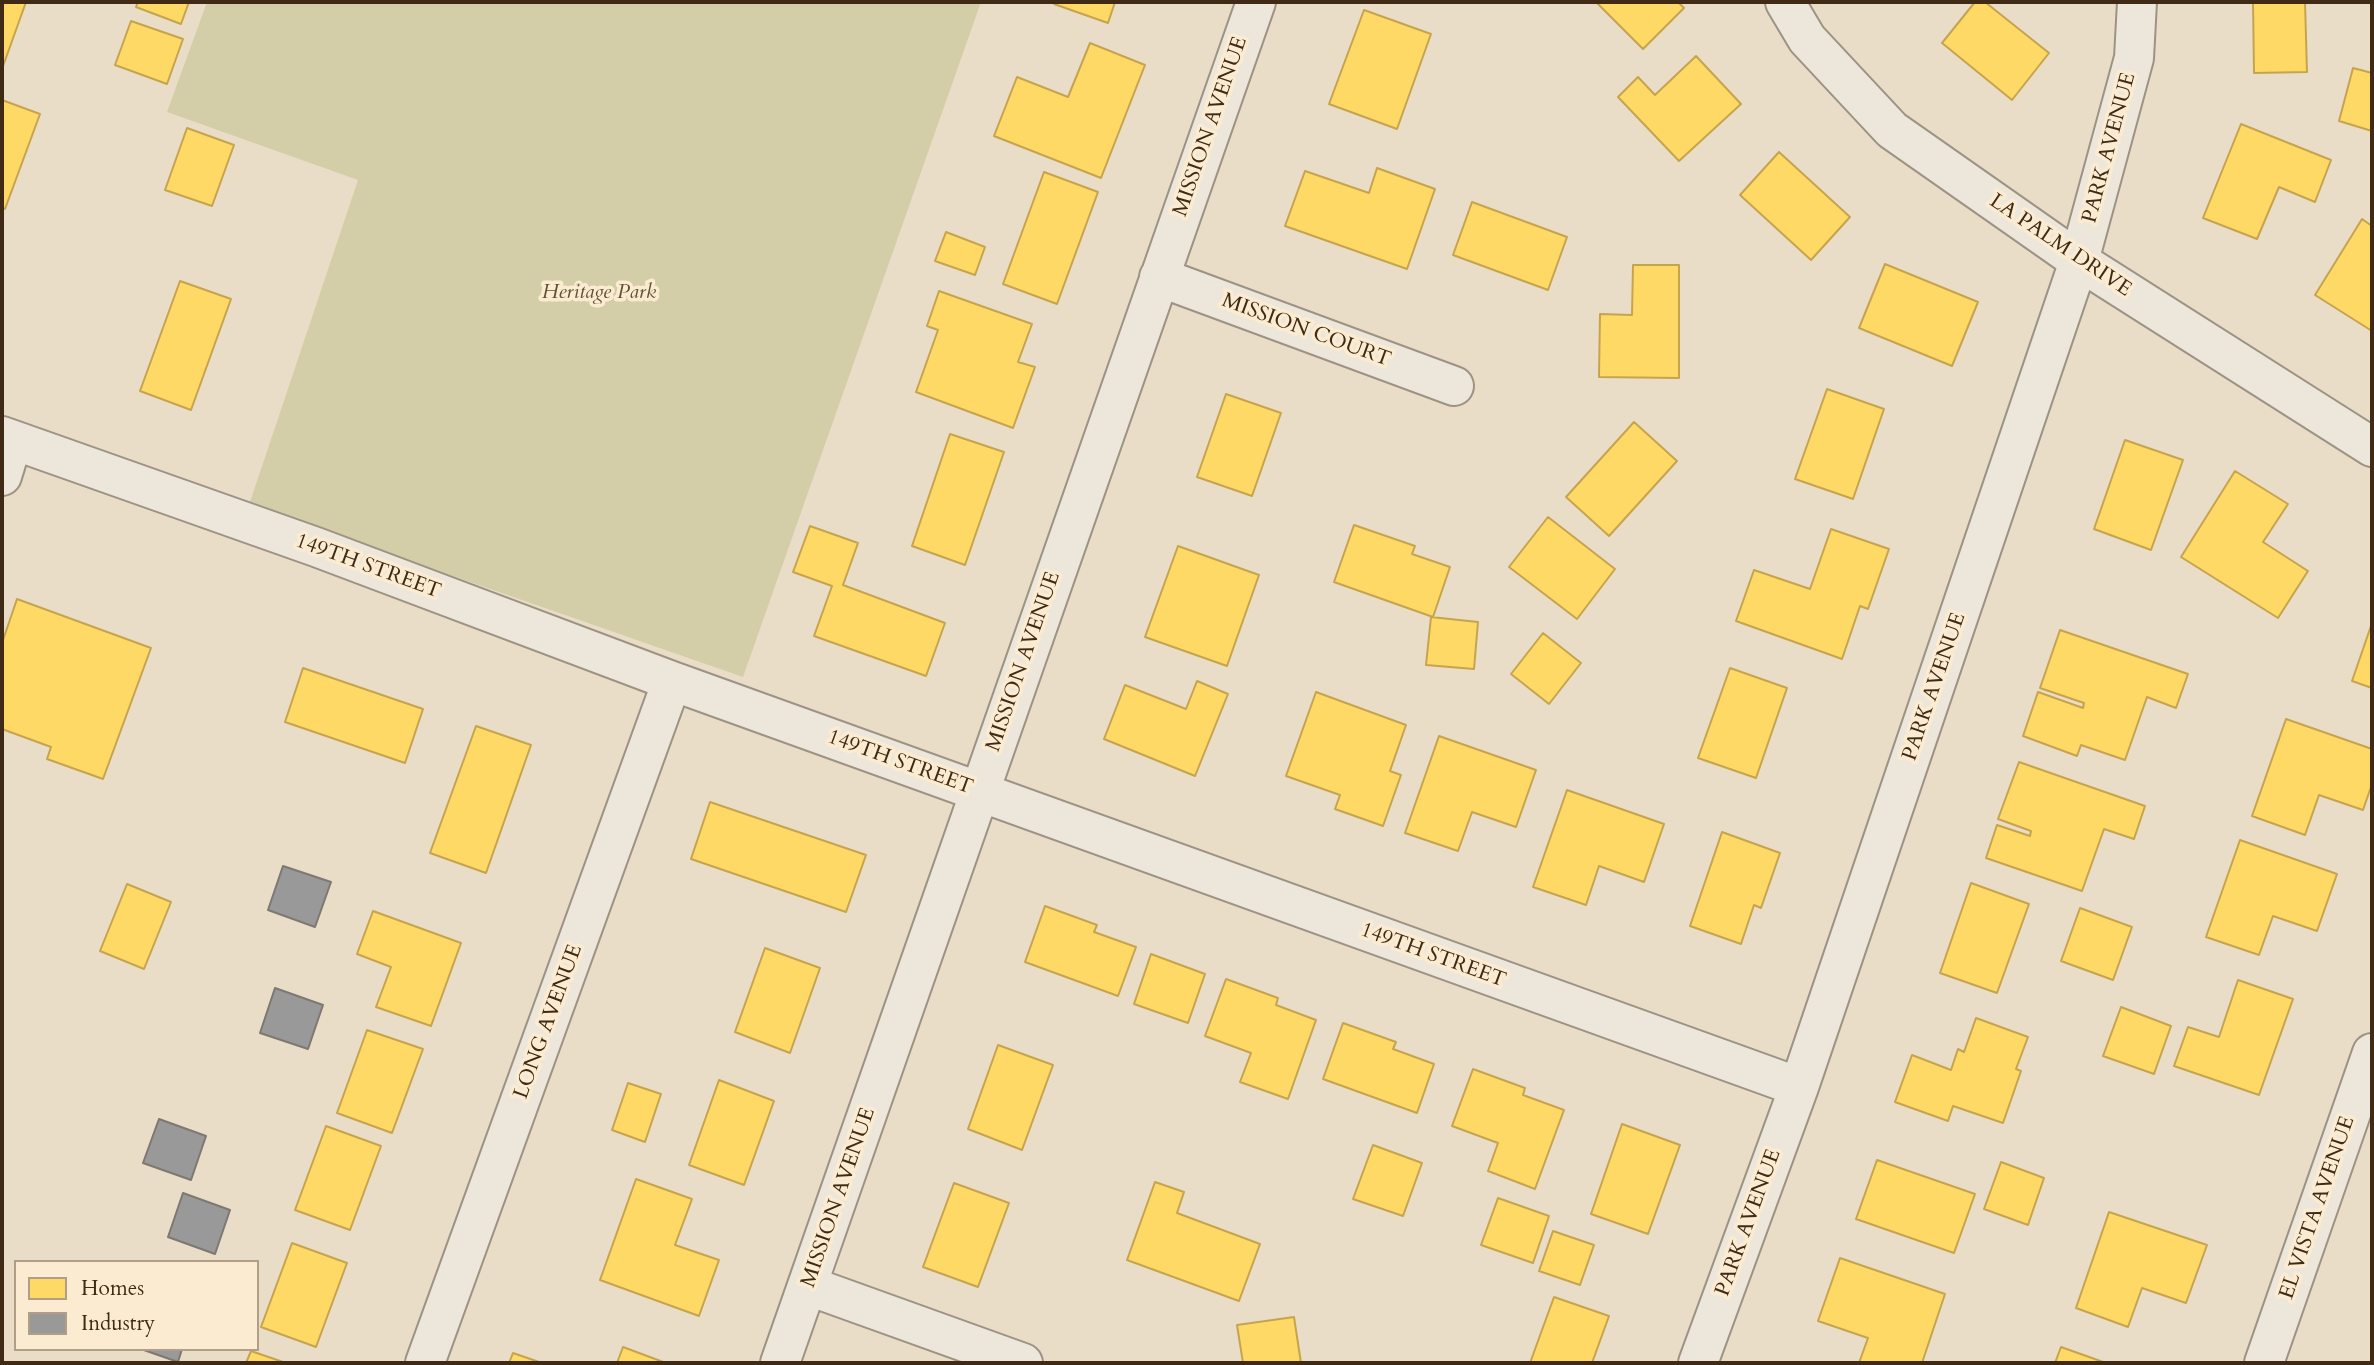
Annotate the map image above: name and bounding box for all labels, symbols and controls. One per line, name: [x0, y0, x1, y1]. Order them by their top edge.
street label: MISSION AVENUE: [1168, 34, 1254, 220]
street label: PARK AVENUE: [2078, 70, 2142, 226]
street label: LA PALM DRIVE: [1984, 189, 2136, 303]
park label: Heritage Park: [542, 280, 656, 306]
street label: MISSION COURT: [1218, 289, 1394, 373]
street label: 149TH STREET: [292, 529, 444, 605]
street label: MISSION AVENUE: [981, 569, 1067, 755]
street label: PARK AVENUE: [1898, 610, 1972, 764]
street label: 149TH STREET: [824, 725, 976, 801]
street label: 149TH STREET: [1357, 918, 1509, 994]
street label: LONG AVENUE: [509, 941, 589, 1103]
street label: MISSION AVENUE: [796, 1105, 882, 1291]
street label: EL VISTA AVENUE: [2275, 1113, 2361, 1303]
street label: PARK AVENUE: [1711, 1146, 1787, 1300]
legend: [14, 1260, 259, 1351]
text: Homes: [81, 1274, 144, 1303]
text: Industry: [81, 1309, 155, 1338]

